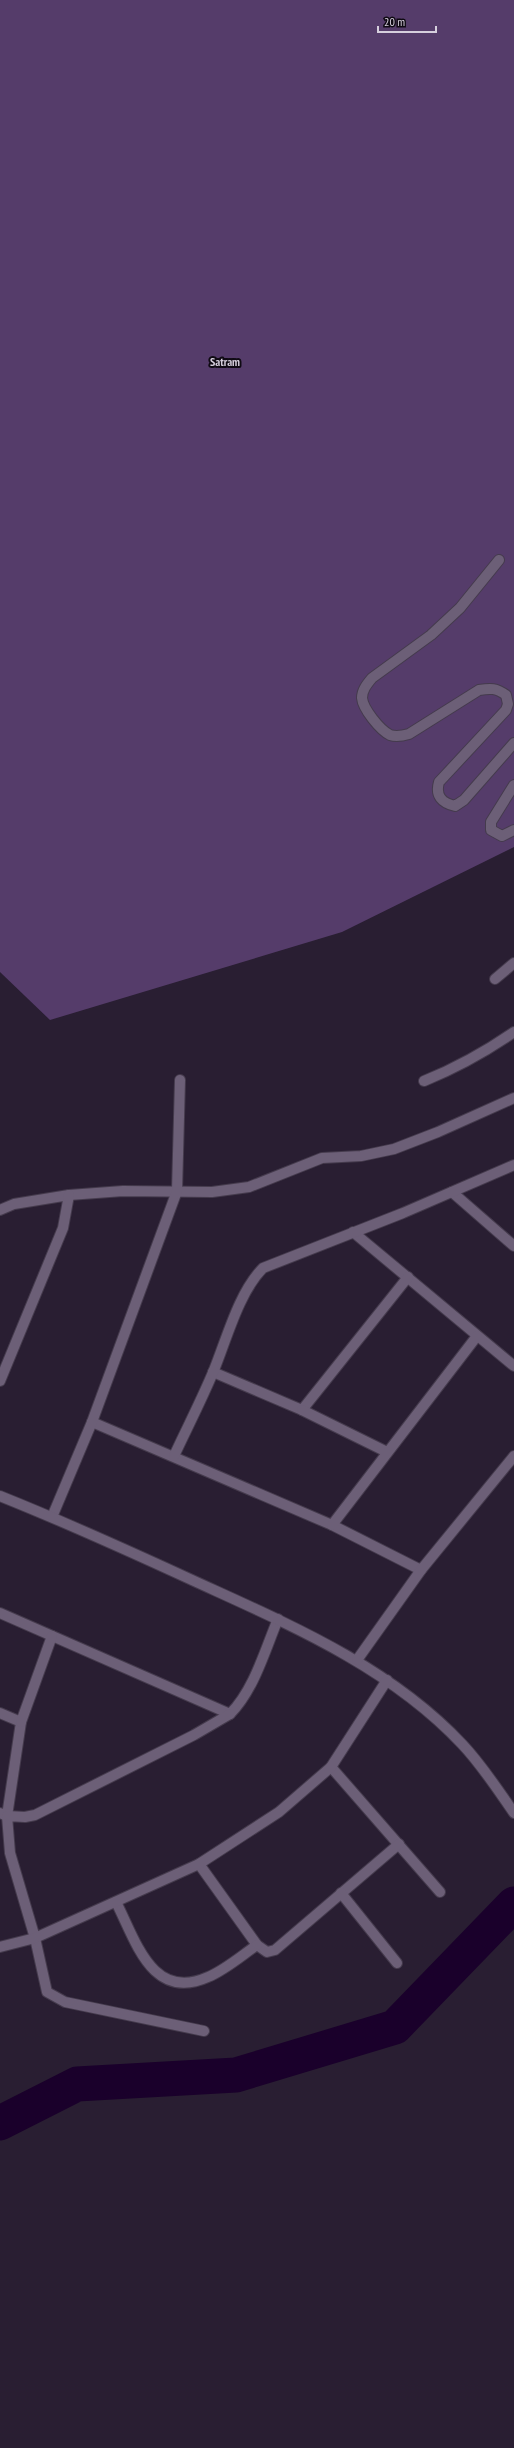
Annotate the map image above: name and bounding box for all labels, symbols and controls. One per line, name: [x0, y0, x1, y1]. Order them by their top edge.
scale bar: [378, 8, 436, 34]
text: 20 m: [384, 14, 405, 29]
district label: Satram: [210, 354, 240, 369]

